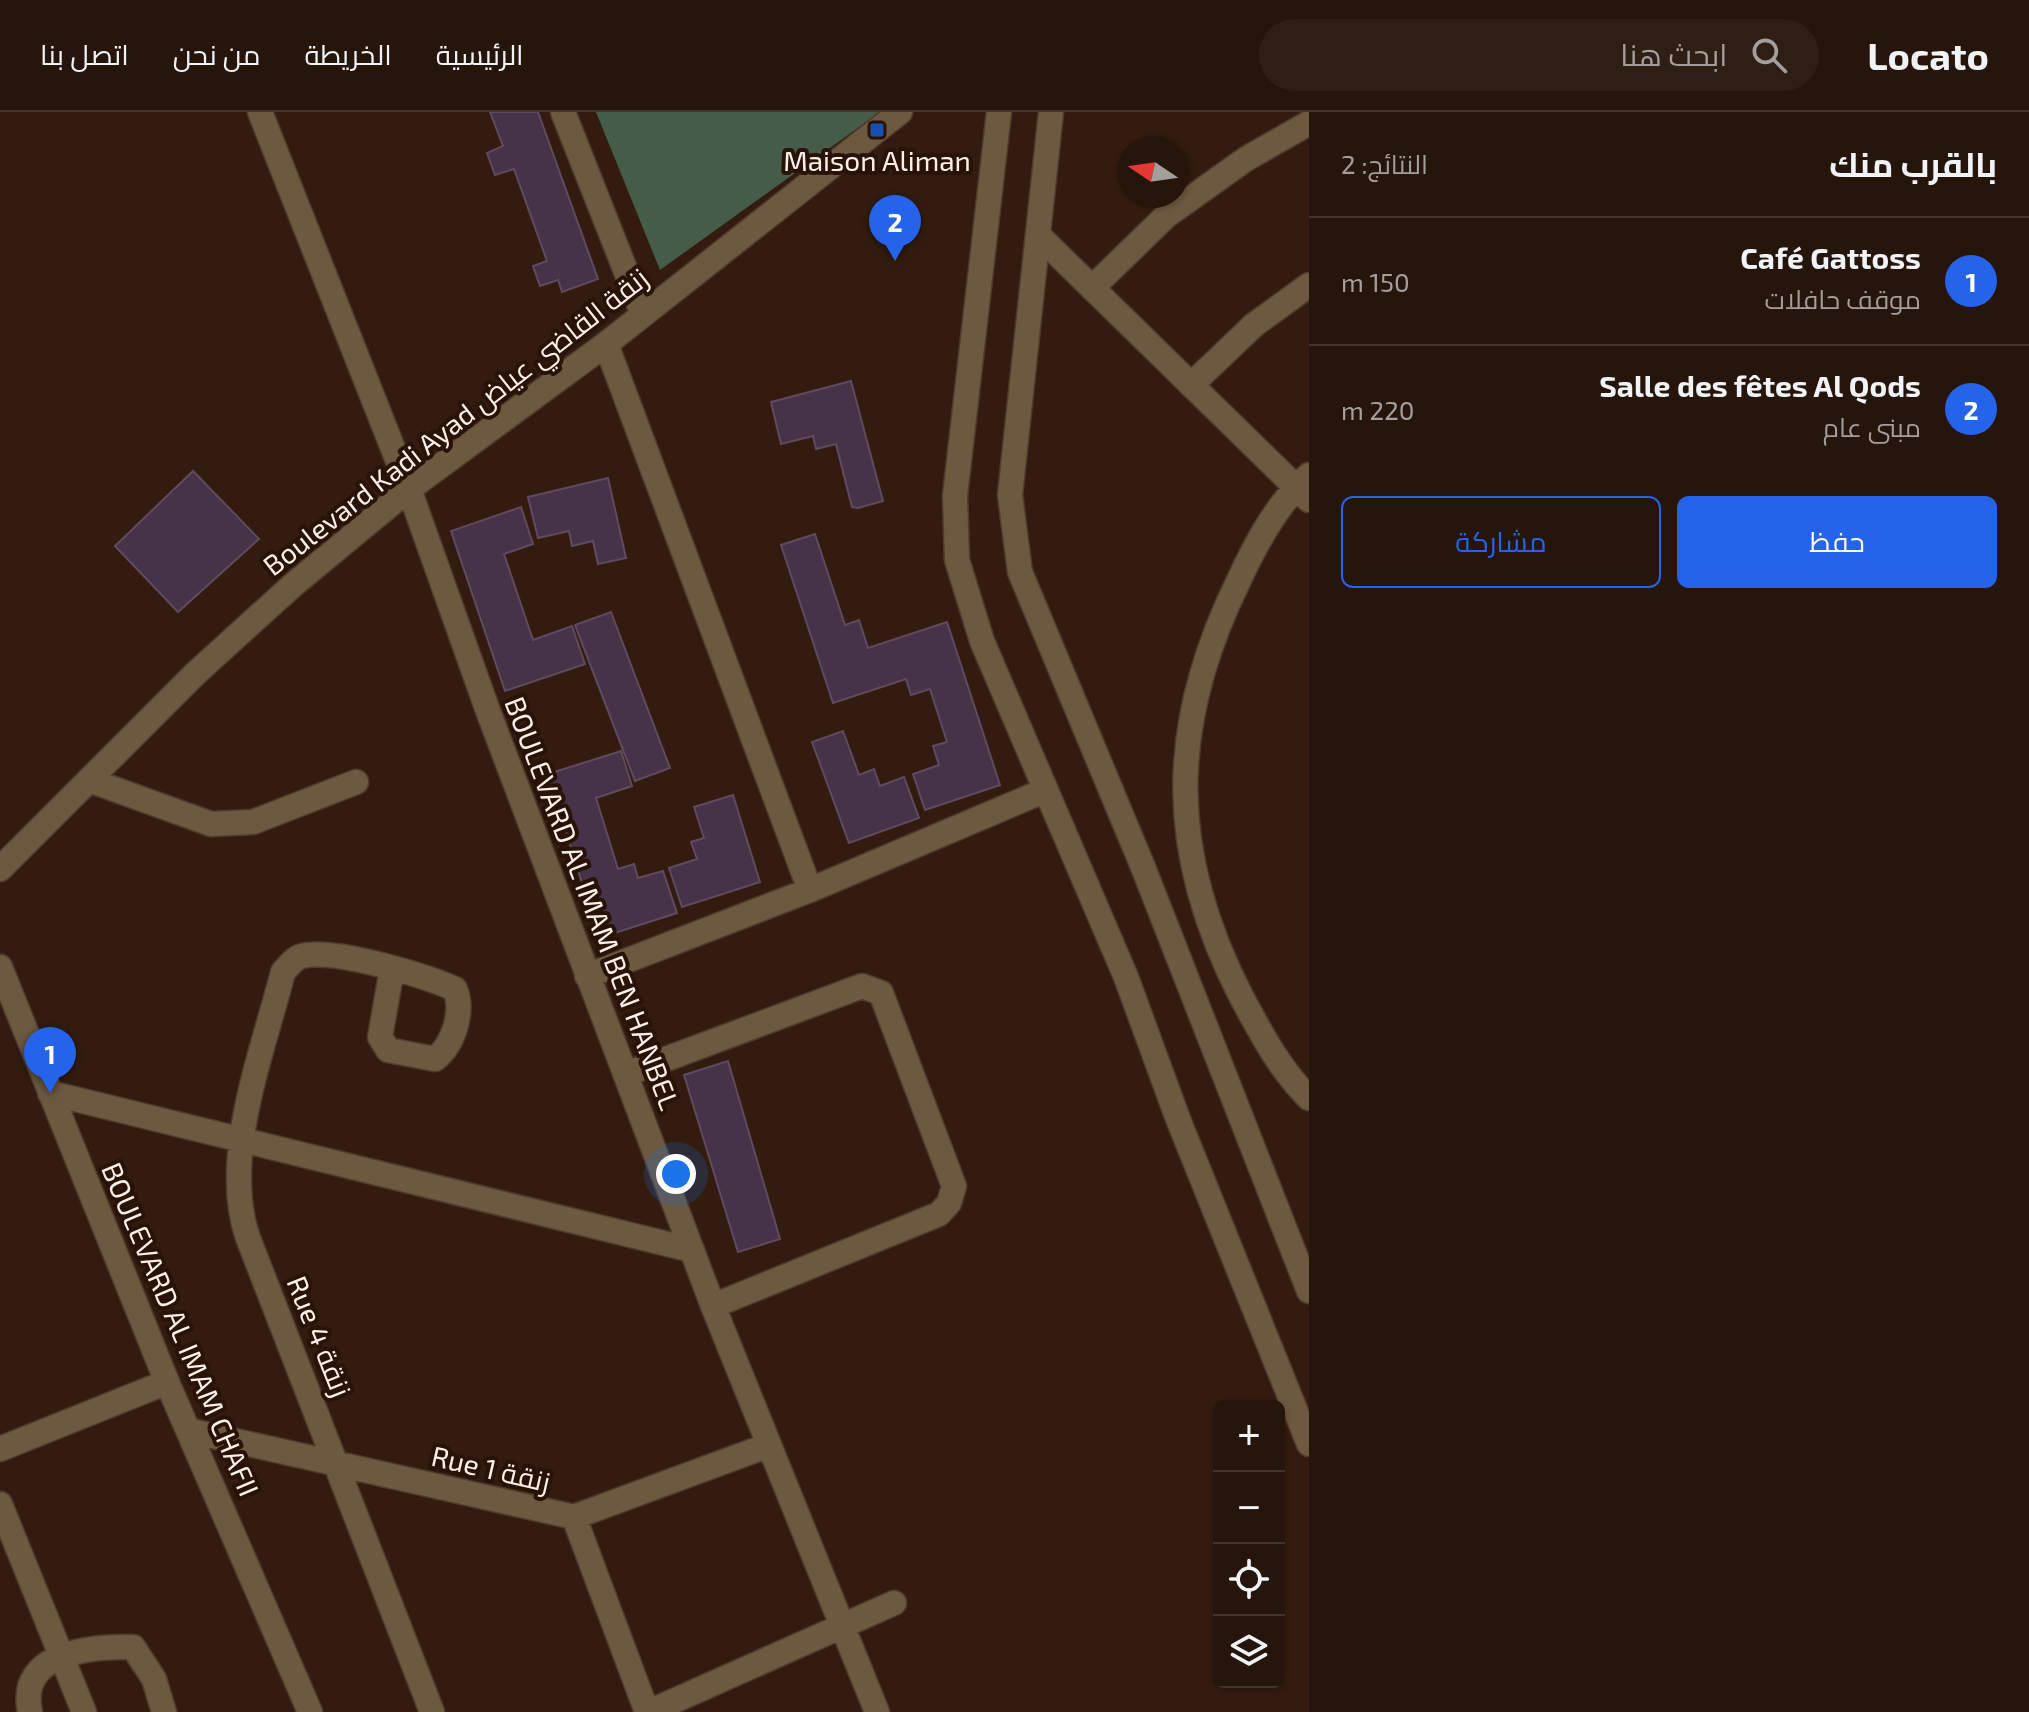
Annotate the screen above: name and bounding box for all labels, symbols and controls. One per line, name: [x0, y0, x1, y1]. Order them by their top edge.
search box: [1259, 19, 1819, 91]
text: Locato: [1867, 32, 1989, 78]
icon: search: [1747, 33, 1791, 77]
text: ابحث هنا: [1620, 36, 1727, 72]
text: اتصل بنا: [40, 37, 129, 71]
text: من نحن: [173, 37, 260, 71]
text: الخريطة: [304, 37, 392, 71]
text: الرئيسية: [436, 37, 524, 71]
marker: Maison Aliman: [868, 121, 886, 139]
north arrow: [1117, 136, 1189, 208]
place label: Maison Aliman: [783, 143, 971, 177]
text: بالقرب منك: [1829, 143, 1997, 184]
text: النتائج: 2: [1341, 148, 1428, 179]
pin: 2: [869, 195, 921, 261]
text: Café Gattoss: [1740, 239, 1921, 275]
street label: Boulevard Kadi Ayad زنقة القاضي عياض: [256, 260, 657, 586]
text: 150 m: [1341, 266, 1410, 297]
text: 1: [1965, 266, 1977, 297]
text: موقف حافلات: [1764, 283, 1921, 314]
text: Salle des fêtes Al Qods: [1599, 367, 1921, 403]
text: 220 m: [1341, 394, 1415, 425]
text: 2: [1963, 394, 1979, 425]
text: مبنى عام: [1823, 411, 1921, 442]
button: مشاركة: [1341, 496, 1661, 588]
button: حفظ: [1677, 496, 1997, 588]
street label: BOULEVARD AL IMAM BEN HANBEL: [498, 692, 688, 1114]
pin: 1: [24, 1027, 76, 1093]
your location: [656, 1154, 696, 1194]
street label: BOULEVARD AL IMAM CHAFII: [95, 1157, 267, 1501]
street label: Rue 4 زنقة: [280, 1271, 360, 1401]
map controls: [1213, 1400, 1285, 1688]
button: +: [1213, 1400, 1285, 1472]
street label: Rue 1 زنقة: [428, 1438, 554, 1498]
button: −: [1213, 1472, 1285, 1544]
button: locate: [1213, 1544, 1285, 1616]
button: layers: [1213, 1616, 1285, 1688]

